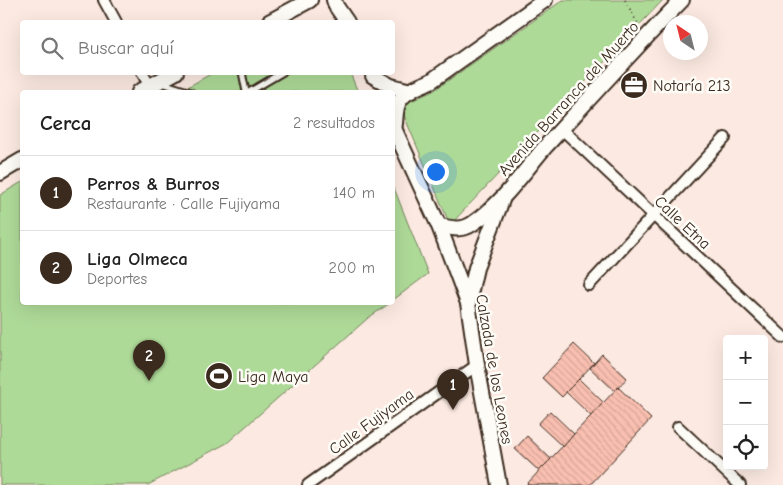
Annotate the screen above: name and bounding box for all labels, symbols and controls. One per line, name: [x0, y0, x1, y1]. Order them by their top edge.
north arrow: [663, 15, 708, 60]
street label: Avenida Barranca del Muerto: [495, 18, 643, 179]
search box: [20, 20, 395, 75]
icon: search: [38, 34, 66, 62]
text: Buscar aquí: [78, 37, 174, 59]
office icon: Notaría 213: [619, 70, 649, 100]
place label: Notaría 213: [653, 77, 731, 95]
text: Cerca: [40, 111, 91, 135]
text: 2 resultados: [293, 114, 375, 132]
your location: [423, 159, 449, 185]
text: Perros & Burros: [87, 173, 220, 195]
text: 1: [53, 184, 59, 202]
text: 140 m: [333, 184, 375, 202]
street label: Calle Etna: [651, 192, 714, 253]
text: Restaurante · Calle Fujiyama: [87, 195, 280, 213]
text: Liga Olmeca: [87, 248, 188, 270]
text: 2: [52, 259, 60, 277]
text: 200 m: [329, 259, 375, 277]
text: Deportes: [87, 270, 147, 288]
street label: Calzada de los Leones: [472, 293, 516, 446]
map controls: [723, 335, 768, 470]
button: +: [723, 335, 768, 380]
pin: 2: [133, 340, 165, 381]
sports icon: Liga Maya: [204, 361, 234, 391]
place label: Liga Maya: [238, 368, 309, 386]
pin: 1: [437, 369, 469, 410]
button: −: [723, 380, 768, 425]
street label: Calle Fujiyama: [326, 385, 417, 458]
button: locate: [723, 425, 768, 470]

